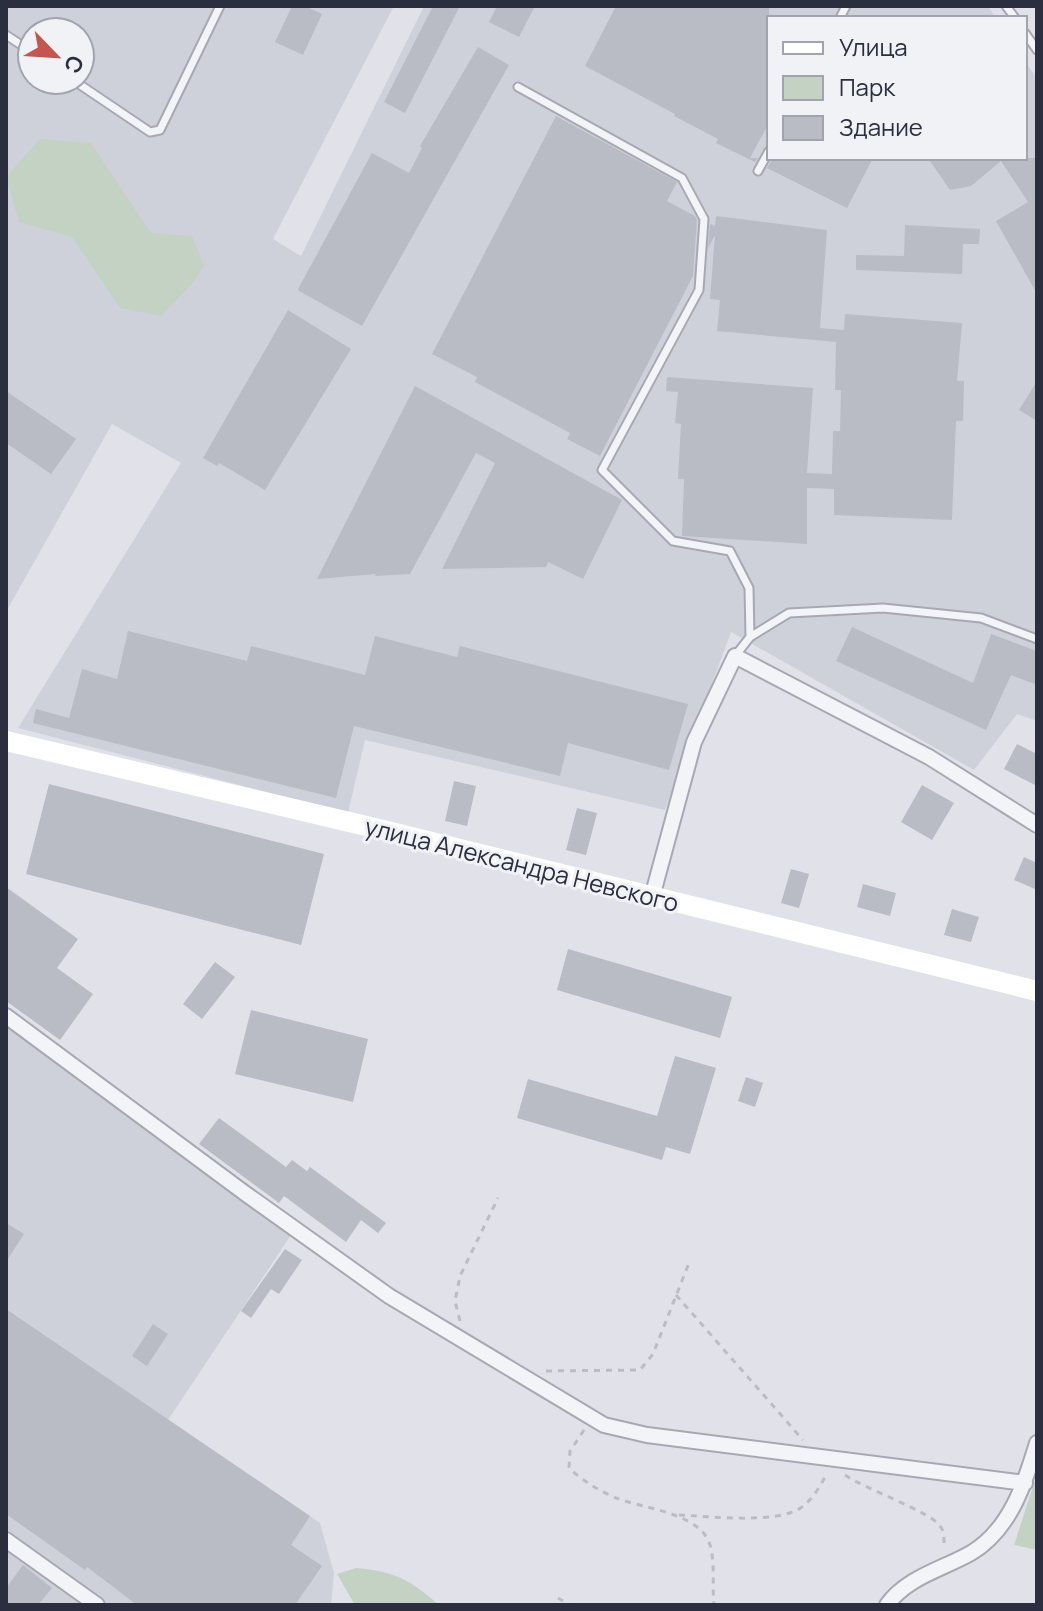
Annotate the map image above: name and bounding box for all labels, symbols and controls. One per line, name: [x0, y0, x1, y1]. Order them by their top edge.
north arrow: [16, 16, 96, 96]
legend: [767, 16, 1027, 160]
text: Улица: [839, 30, 908, 63]
text: С: [57, 51, 91, 78]
text: Парк: [839, 70, 896, 103]
text: Здание: [839, 110, 923, 143]
street label: улица Александра Невского: [362, 809, 682, 919]

